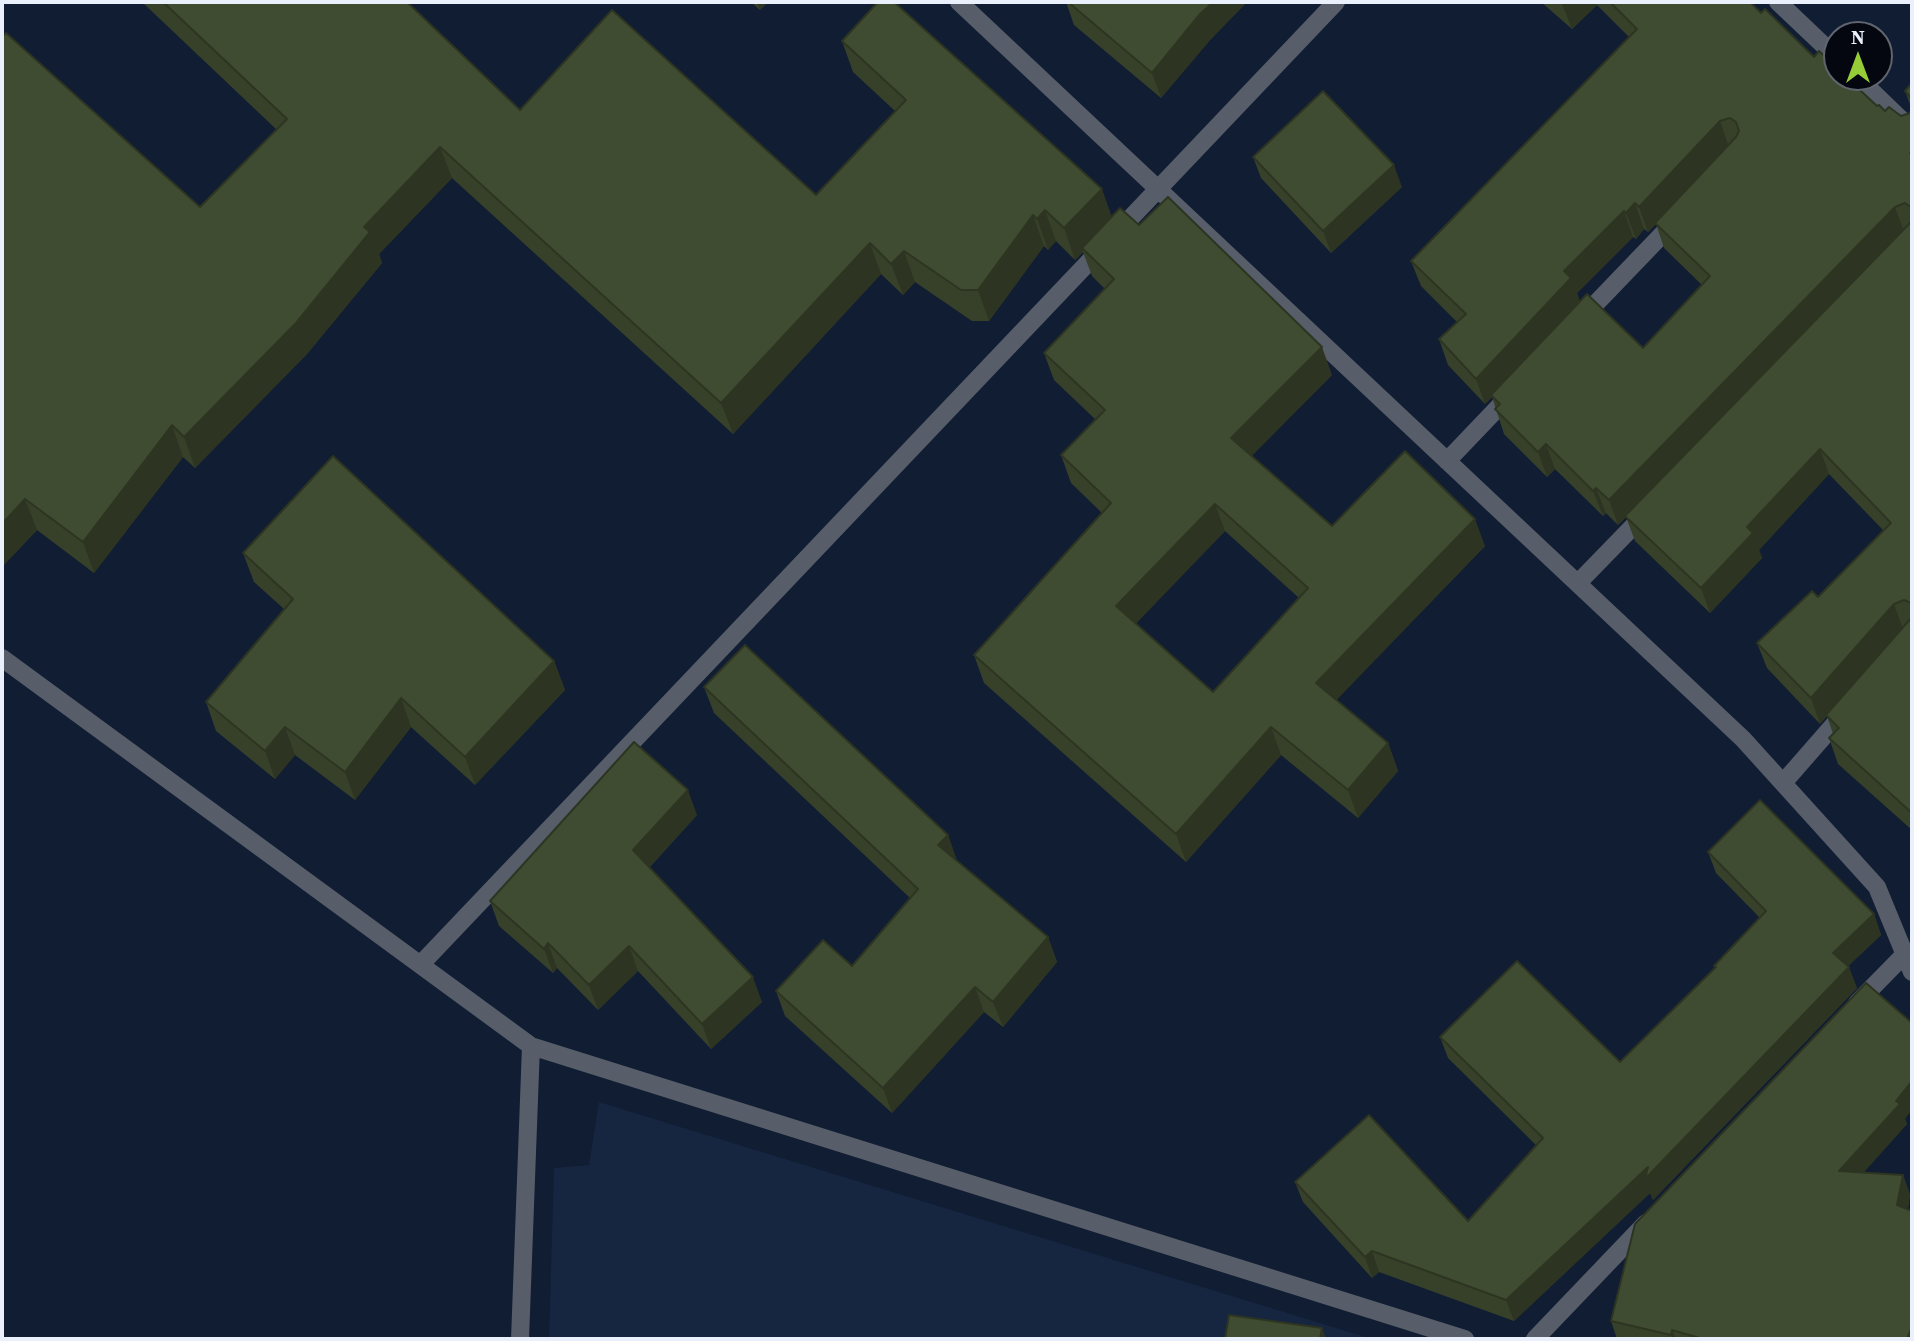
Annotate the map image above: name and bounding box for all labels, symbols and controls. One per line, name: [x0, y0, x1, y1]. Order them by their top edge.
north arrow: [1823, 21, 1893, 91]
text: N: [1851, 24, 1865, 50]

